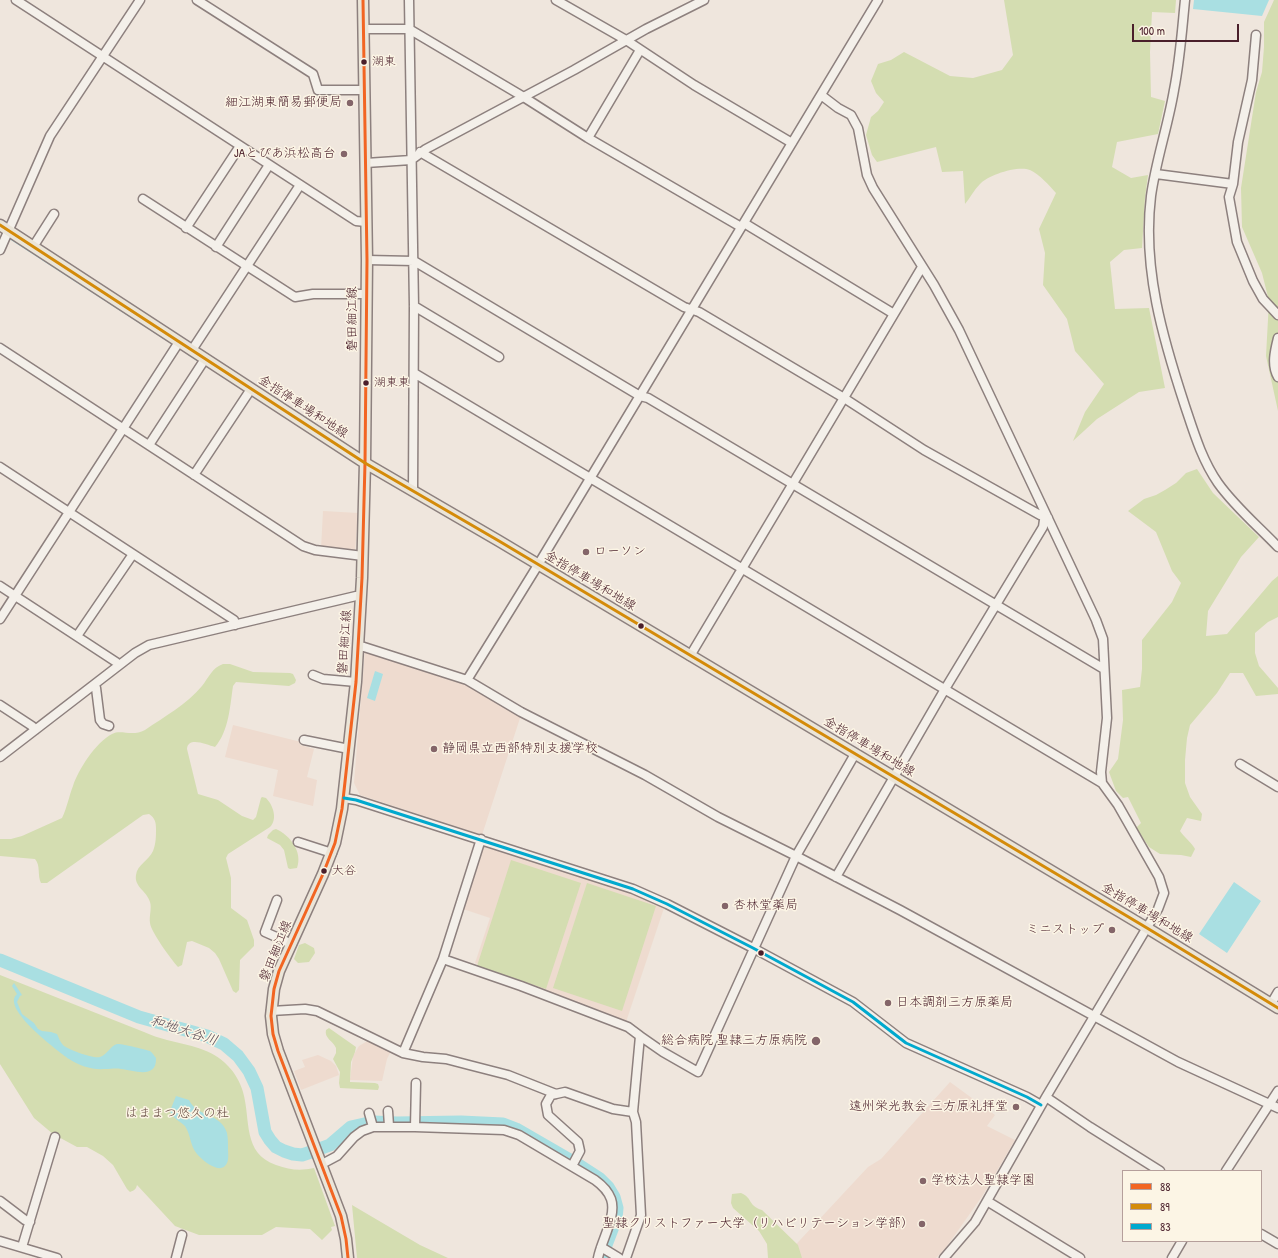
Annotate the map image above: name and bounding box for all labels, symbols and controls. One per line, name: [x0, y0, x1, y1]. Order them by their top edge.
scale bar: [1134, 16, 1241, 42]
text: 100 m: [1139, 22, 1165, 39]
place label: 湖東: [372, 55, 396, 69]
marker: 湖東: [359, 57, 369, 67]
place label: 細江湖東簡易郵便局: [225, 95, 342, 111]
marker: 細江湖東簡易郵便局: [345, 98, 355, 108]
place label: JAとぴあ浜松高台: [234, 146, 336, 162]
marker: JAとぴあ浜松高台: [339, 149, 349, 159]
street label: 磐田細江線: [345, 287, 361, 351]
street label: 金指停車場和地線: [255, 372, 351, 442]
place label: 湖東東: [374, 376, 410, 390]
marker: 湖東東: [361, 378, 371, 388]
place label: ローソン: [594, 544, 646, 560]
marker: ローソン: [581, 547, 591, 557]
street label: 金指停車場和地線: [541, 548, 639, 614]
street label: 磐田細江線: [335, 609, 355, 675]
unlabelled marker: [636, 621, 646, 631]
street label: 金指停車場和地線: [820, 714, 918, 780]
place label: 静岡県立西部特別支援学校: [442, 741, 598, 757]
marker: 静岡県立西部特別支援学校: [429, 744, 439, 754]
place label: 大谷: [332, 864, 356, 878]
marker: 大谷: [319, 866, 329, 876]
street label: 金指停車場和地線: [1098, 880, 1196, 946]
place label: 杏林堂薬局: [733, 898, 798, 914]
marker: 杏林堂薬局: [720, 901, 730, 911]
street label: 磐田細江線: [257, 918, 295, 984]
place label: ミニストップ: [1026, 922, 1104, 938]
marker: ミニストップ: [1107, 925, 1117, 935]
unlabelled marker: [756, 948, 766, 958]
place label: 日本調剤三方原薬局: [896, 995, 1013, 1011]
marker: 日本調剤三方原薬局: [883, 998, 893, 1008]
water label: 和地大谷川: [148, 1012, 220, 1050]
place label: 総合病院 聖隷三方原病院: [661, 1033, 807, 1049]
marker: 総合病院 聖隷三方原病院: [810, 1035, 822, 1047]
place label: 遠州栄光教会 三方原礼拝堂: [849, 1099, 1008, 1115]
marker: 遠州栄光教会 三方原礼拝堂: [1011, 1102, 1021, 1112]
park label: はままつ悠久の杜: [125, 1106, 229, 1122]
legend: [1122, 1170, 1262, 1242]
place label: 学校法人聖隷学園: [931, 1173, 1035, 1189]
marker: 学校法人聖隷学園: [918, 1176, 928, 1186]
text: 88: [1160, 1178, 1170, 1195]
text: 89: [1160, 1198, 1170, 1215]
place label: 聖隷クリストファー大学（リハビリテーション学部）: [602, 1216, 914, 1232]
text: 83: [1160, 1218, 1171, 1235]
marker: 聖隷クリストファー大学（リハビリテーション学部）: [917, 1219, 927, 1229]

